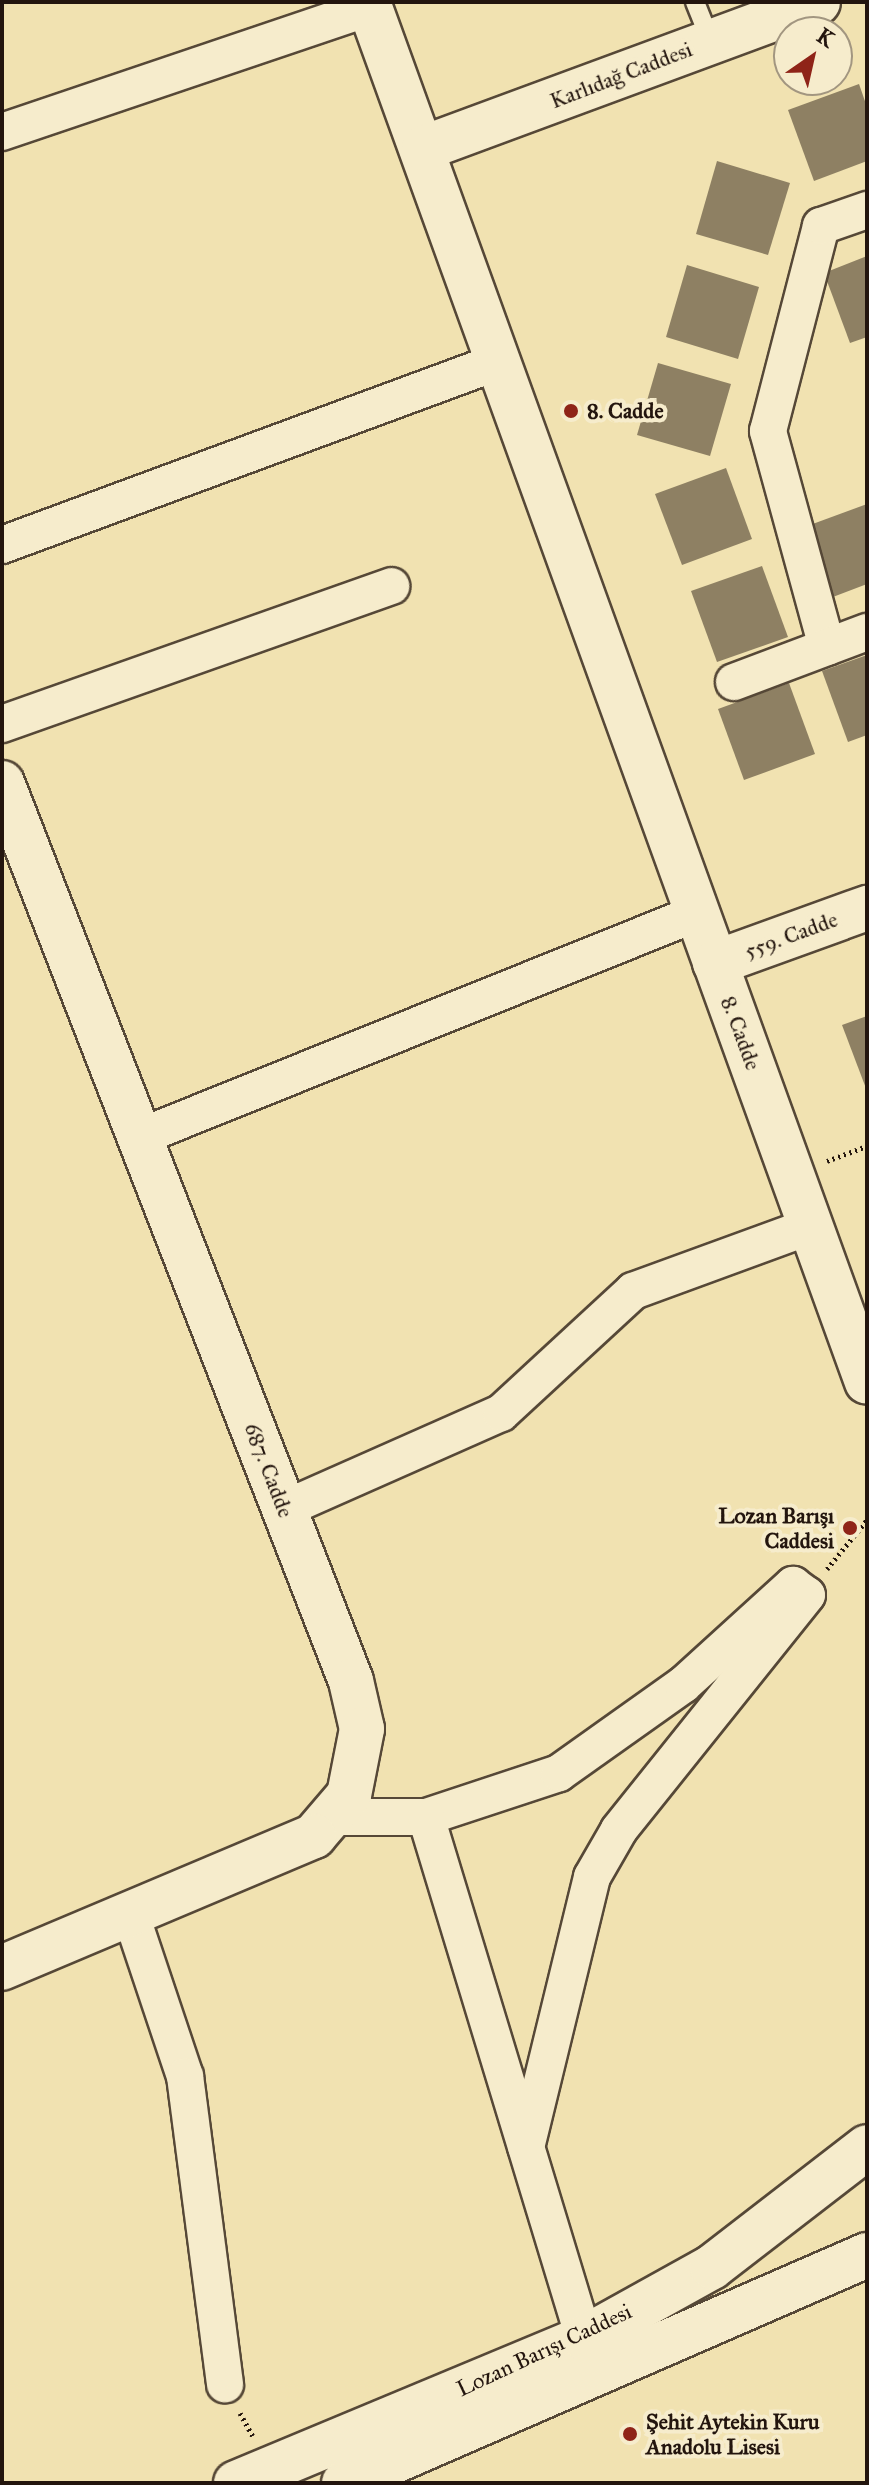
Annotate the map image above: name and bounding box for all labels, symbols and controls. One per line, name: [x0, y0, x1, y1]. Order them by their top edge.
north arrow: [773, 16, 853, 96]
text: K: [812, 22, 840, 53]
street label: Karlıdağ Caddesi: [546, 36, 696, 114]
place label: 8. Cadde: [587, 398, 664, 424]
marker: 8. Cadde: [562, 402, 580, 420]
street label: 559. Cadde: [741, 906, 841, 964]
street label: 8. Cadde: [716, 993, 766, 1073]
street label: 687. Cadde: [239, 1419, 299, 1521]
place label: Lozan Barışı Caddesi: [718, 1502, 834, 1554]
marker: Lozan Barışı Caddesi: [841, 1519, 859, 1537]
street label: Lozan Barışı Caddesi: [452, 2298, 636, 2402]
place label: Şehit Aytekin Kuru Anadolu Lisesi: [646, 2408, 820, 2460]
marker: Şehit Aytekin Kuru Anadolu Lisesi: [621, 2425, 639, 2443]

